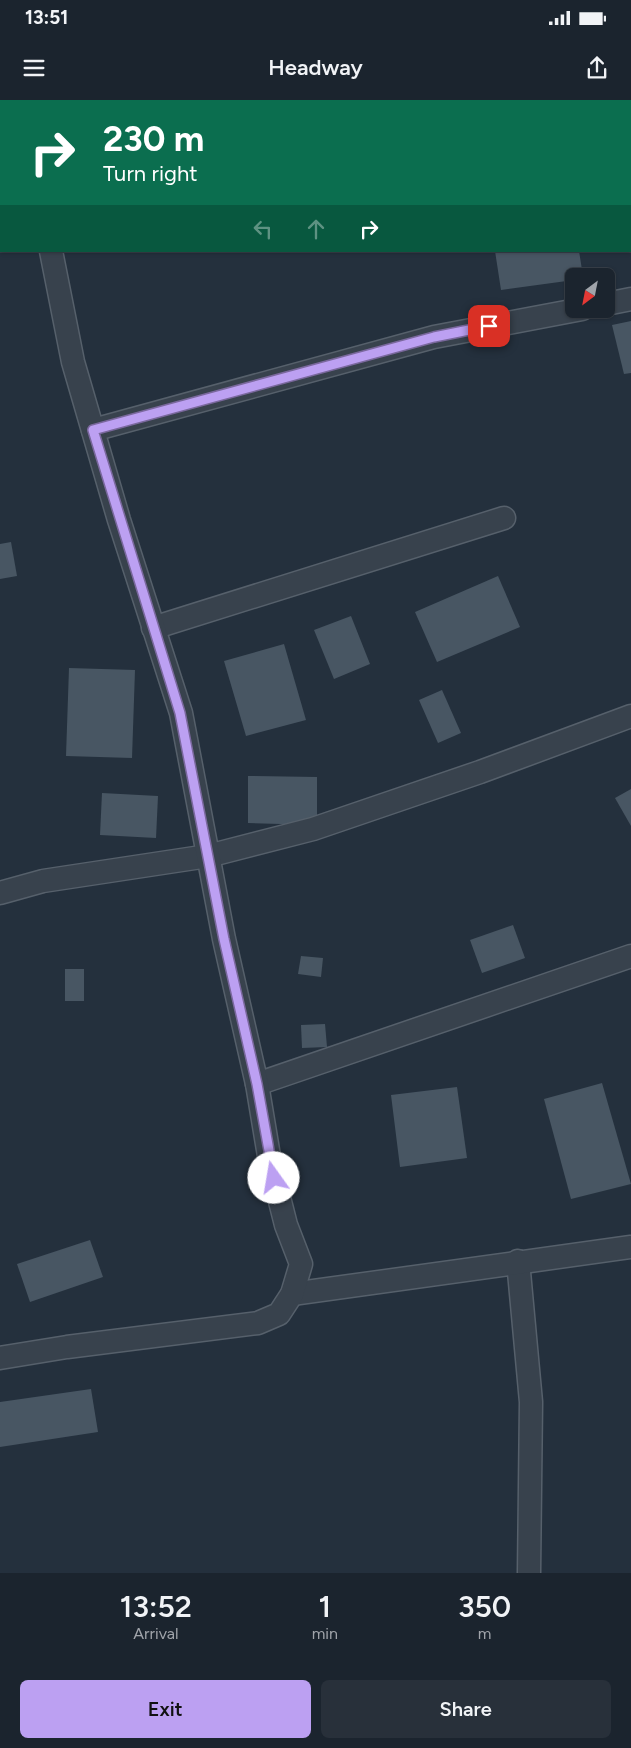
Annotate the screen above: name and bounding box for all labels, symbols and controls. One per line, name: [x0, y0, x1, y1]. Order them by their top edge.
text: 13:51: [25, 6, 68, 29]
icon: menu: [20, 54, 48, 82]
text: Headway: [268, 54, 363, 81]
icon: share: [583, 54, 611, 82]
text: 230 m: [103, 118, 204, 160]
icon: right: [20, 120, 85, 185]
text: Turn right: [103, 160, 198, 187]
icon: left: [249, 215, 277, 243]
icon: ahead: [302, 215, 330, 243]
icon: right: [355, 215, 383, 243]
north arrow: [565, 268, 615, 318]
map controls: [565, 268, 615, 318]
pin: [468, 305, 510, 347]
icon: arrive: [475, 312, 503, 340]
position arrow: [247, 1151, 299, 1203]
text: 13:52: [120, 1588, 192, 1625]
text: 1: [319, 1588, 331, 1625]
text: 350: [458, 1588, 511, 1625]
text: Arrival: [133, 1624, 178, 1643]
text: min: [312, 1624, 338, 1643]
text: m: [478, 1624, 491, 1643]
button: Exit: [20, 1680, 311, 1738]
button: Share: [321, 1680, 611, 1738]

